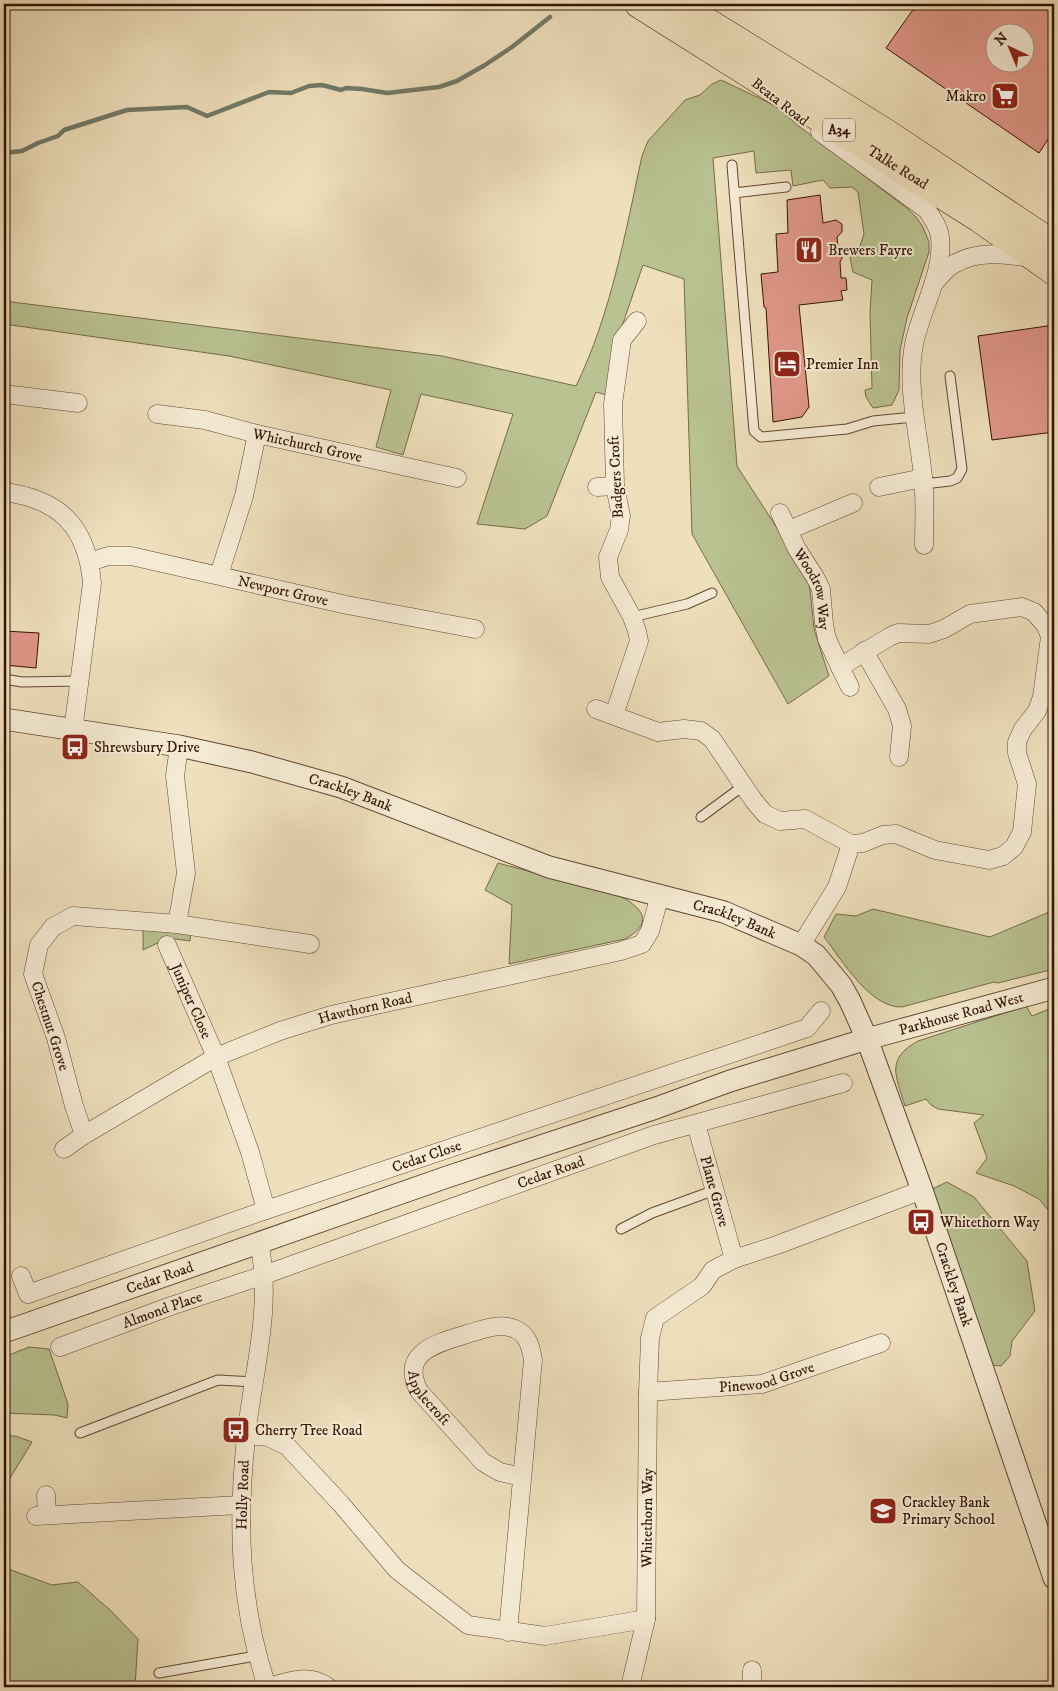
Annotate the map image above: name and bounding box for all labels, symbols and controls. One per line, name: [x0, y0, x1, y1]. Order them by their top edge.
north arrow: [986, 22, 1036, 72]
text: N: [991, 29, 1012, 50]
street label: Beata Road: [748, 74, 813, 131]
supermarket icon: Makro: [990, 81, 1020, 111]
place label: Makro: [946, 87, 986, 106]
road number: A34: [823, 118, 855, 142]
street label: Talke Road: [864, 141, 933, 194]
restaurant icon: Brewers Fayre: [794, 235, 824, 265]
place label: Brewers Fayre: [828, 241, 913, 260]
hotel icon: Premier Inn: [772, 349, 802, 379]
place label: Premier Inn: [806, 355, 879, 374]
street label: Whitchurch Grove: [250, 424, 364, 466]
street label: Badgers Croft: [604, 435, 628, 519]
street label: Woodrow Way: [789, 544, 835, 633]
street label: Newport Grove: [236, 571, 330, 610]
bus stop icon: Shrewsbury Drive: [60, 732, 90, 762]
place label: Shrewsbury Drive: [94, 738, 200, 757]
street label: Crackley Bank: [306, 769, 396, 816]
street label: Crackley Bank: [691, 895, 780, 943]
street label: Juniper Close: [166, 958, 216, 1041]
street label: Chestnut Grove: [27, 979, 73, 1073]
street label: Parkhouse Road West: [897, 987, 1026, 1039]
street label: Hawthorn Road: [315, 988, 414, 1028]
street label: Cedar Close: [389, 1136, 464, 1176]
street label: Cedar Road: [515, 1151, 587, 1193]
street label: Plane Grove: [696, 1154, 734, 1229]
bus stop icon: Whitethorn Way: [906, 1207, 936, 1237]
place label: Whitethorn Way: [939, 1213, 1040, 1232]
street label: Crackley Bank: [931, 1240, 977, 1330]
street label: Cedar Road: [124, 1257, 196, 1298]
street label: Almond Place: [120, 1287, 205, 1333]
street label: Pinewood Grove: [718, 1357, 817, 1396]
street label: Applecroft: [404, 1369, 455, 1429]
bus stop icon: Cherry Tree Road: [221, 1415, 251, 1445]
place label: Cherry Tree Road: [255, 1421, 363, 1440]
street label: Holly Road: [232, 1459, 254, 1530]
street label: Whitethorn Way: [637, 1467, 657, 1569]
place label: Crackley Bank Primary School: [902, 1493, 995, 1529]
school or university icon: Crackley Bank Primary School: [868, 1496, 898, 1526]

